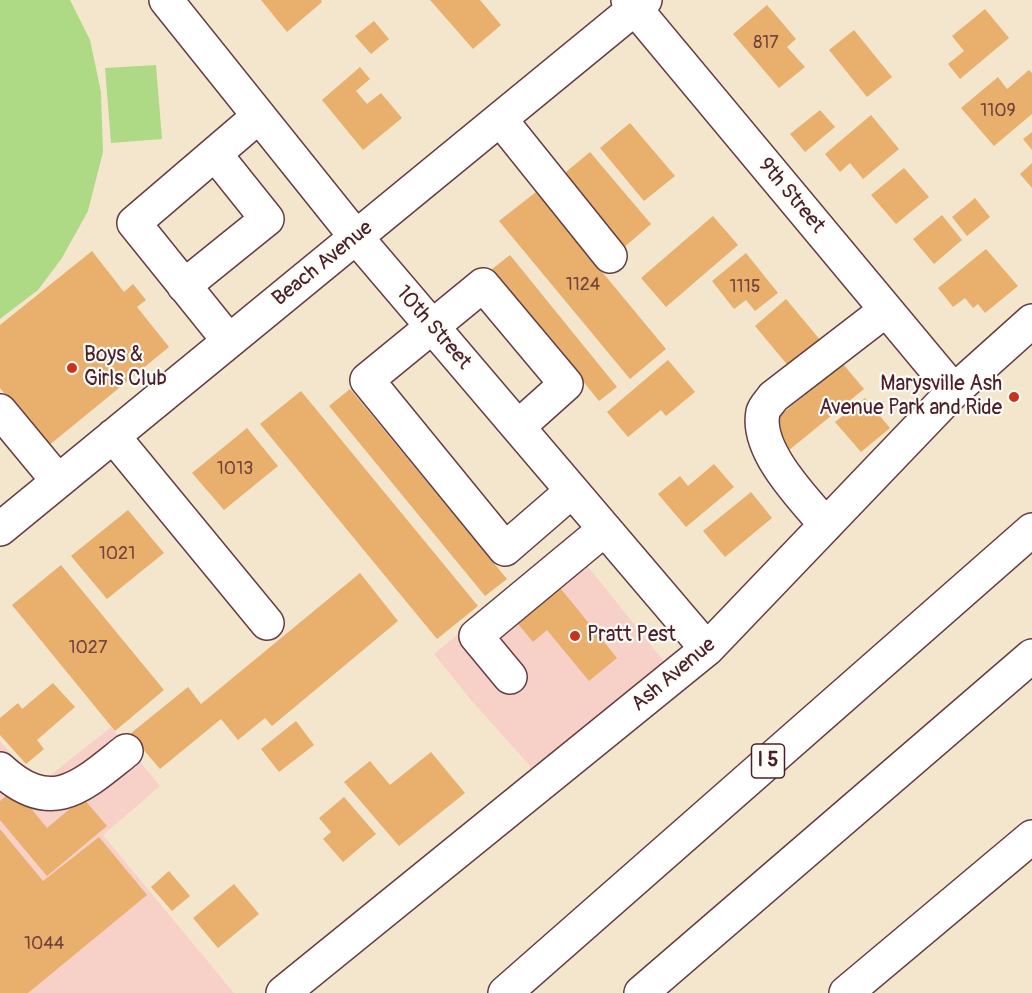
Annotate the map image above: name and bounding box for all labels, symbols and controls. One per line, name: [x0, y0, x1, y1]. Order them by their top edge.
house number: 817: [753, 32, 779, 54]
house number: 1109: [980, 100, 1016, 122]
street label: 9th Street: [752, 153, 830, 239]
street label: Beach Avenue: [268, 216, 378, 312]
house number: 1124: [566, 274, 600, 296]
house number: 1115: [730, 276, 760, 298]
street label: 10th Street: [390, 281, 476, 375]
place label: Boys & Girls Club: [84, 343, 167, 393]
marker: Boys & Girls Club: [65, 361, 79, 375]
place label: Marysville Ash Avenue Park and Ride: [819, 372, 1002, 422]
marker: Marysville Ash Avenue Park and Ride: [1007, 390, 1021, 404]
house number: 1013: [217, 458, 253, 480]
house number: 1021: [99, 543, 135, 565]
place label: Pratt Pest: [587, 623, 676, 649]
marker: Pratt Pest: [568, 629, 582, 643]
street label: Ash Avenue: [627, 633, 721, 717]
house number: 1027: [69, 637, 107, 659]
road number: I 5: [752, 744, 784, 778]
house number: 1044: [24, 933, 64, 955]

